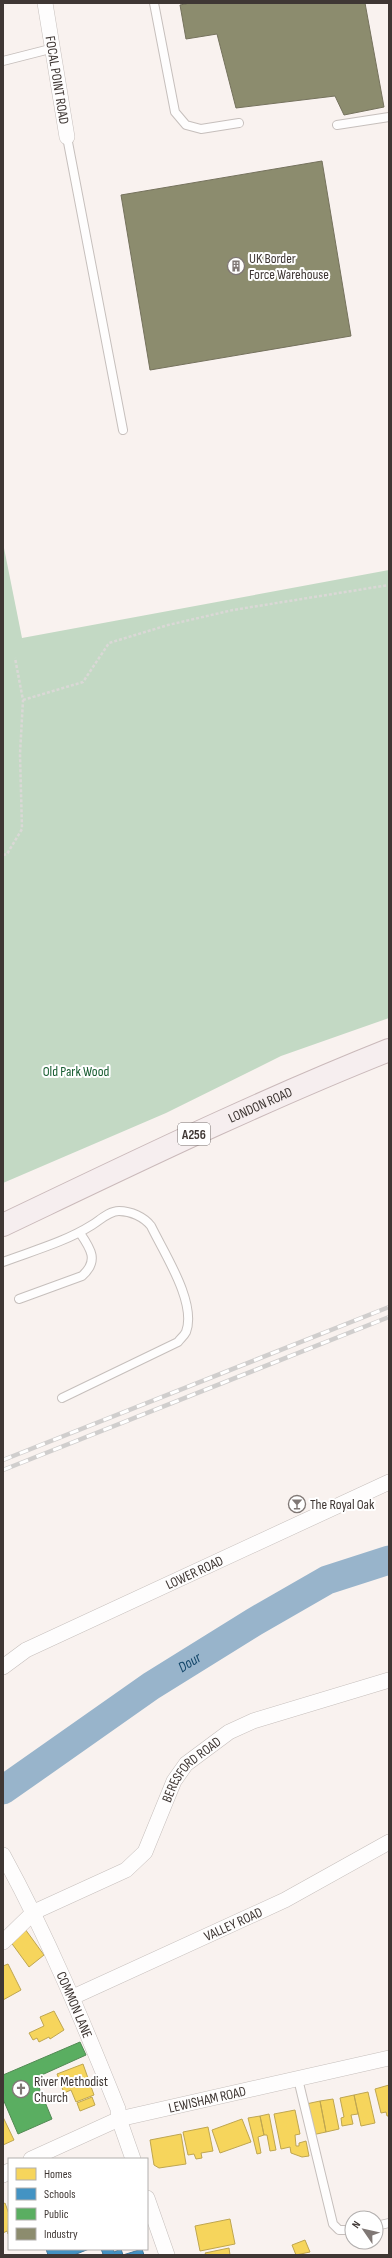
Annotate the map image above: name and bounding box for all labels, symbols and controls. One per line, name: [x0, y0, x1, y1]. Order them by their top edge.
street label: FOCAL POINT ROAD: [42, 35, 73, 126]
place label: UK Border Force Warehouse: [249, 250, 329, 283]
building icon: UK Border Force Warehouse: [226, 256, 246, 276]
park label: Old Park Wood: [43, 1063, 109, 1080]
street label: LONDON ROAD: [226, 1083, 295, 1127]
road number: A256: [178, 1123, 210, 1145]
bar icon: The Royal Oak: [287, 1494, 307, 1514]
place label: The Royal Oak: [310, 1496, 375, 1513]
street label: LOWER ROAD: [163, 1552, 226, 1593]
water label: Dour: [175, 1648, 205, 1677]
street label: BERESFORD ROAD: [158, 1733, 224, 1805]
street label: VALLEY ROAD: [201, 1904, 265, 1945]
street label: COMMON LANE: [52, 1969, 96, 2041]
place label: River Methodist Church: [34, 2073, 108, 2106]
church icon: River Methodist Church: [11, 2079, 31, 2099]
street label: LEWISHAM ROAD: [167, 2083, 248, 2117]
legend: [8, 2158, 148, 2250]
text: Homes: [44, 2167, 72, 2182]
text: Schools: [44, 2187, 76, 2202]
text: Public: [44, 2207, 69, 2222]
north arrow: [344, 2210, 384, 2250]
text: N: [349, 2219, 363, 2231]
text: Industry: [44, 2227, 78, 2242]

